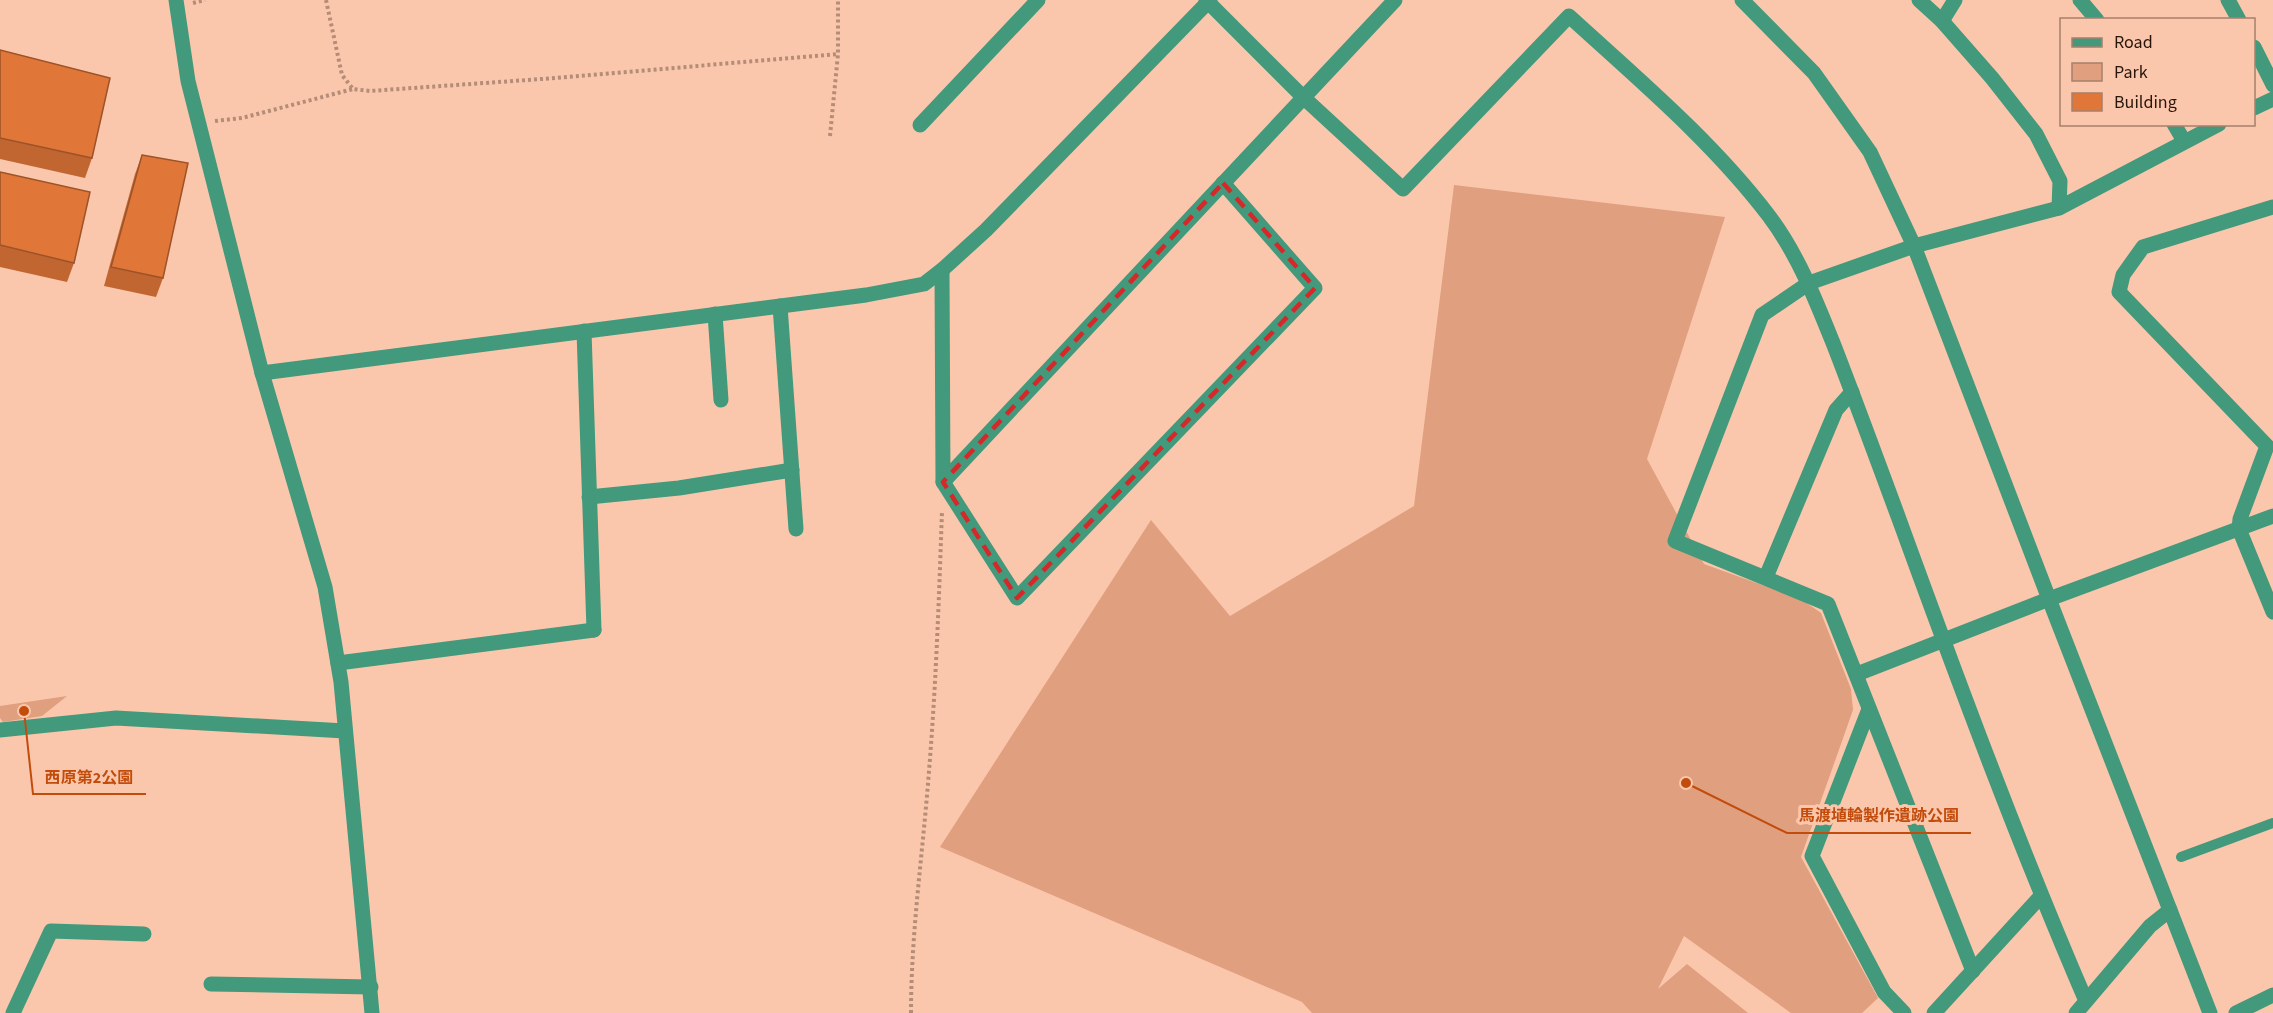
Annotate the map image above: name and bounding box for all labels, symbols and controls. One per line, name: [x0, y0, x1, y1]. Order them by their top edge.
legend: [2060, 18, 2255, 126]
text: Road: [2114, 30, 2153, 55]
text: Park: [2114, 60, 2148, 85]
text: Building: [2114, 90, 2177, 115]
callout: 西原第2公園: [33, 760, 146, 794]
text: 西原第2公園: [45, 767, 133, 789]
callout: 馬渡埴輪製作遺跡公園: [1787, 799, 1971, 833]
text: 馬渡埴輪製作遺跡公園: [1799, 805, 1959, 827]

